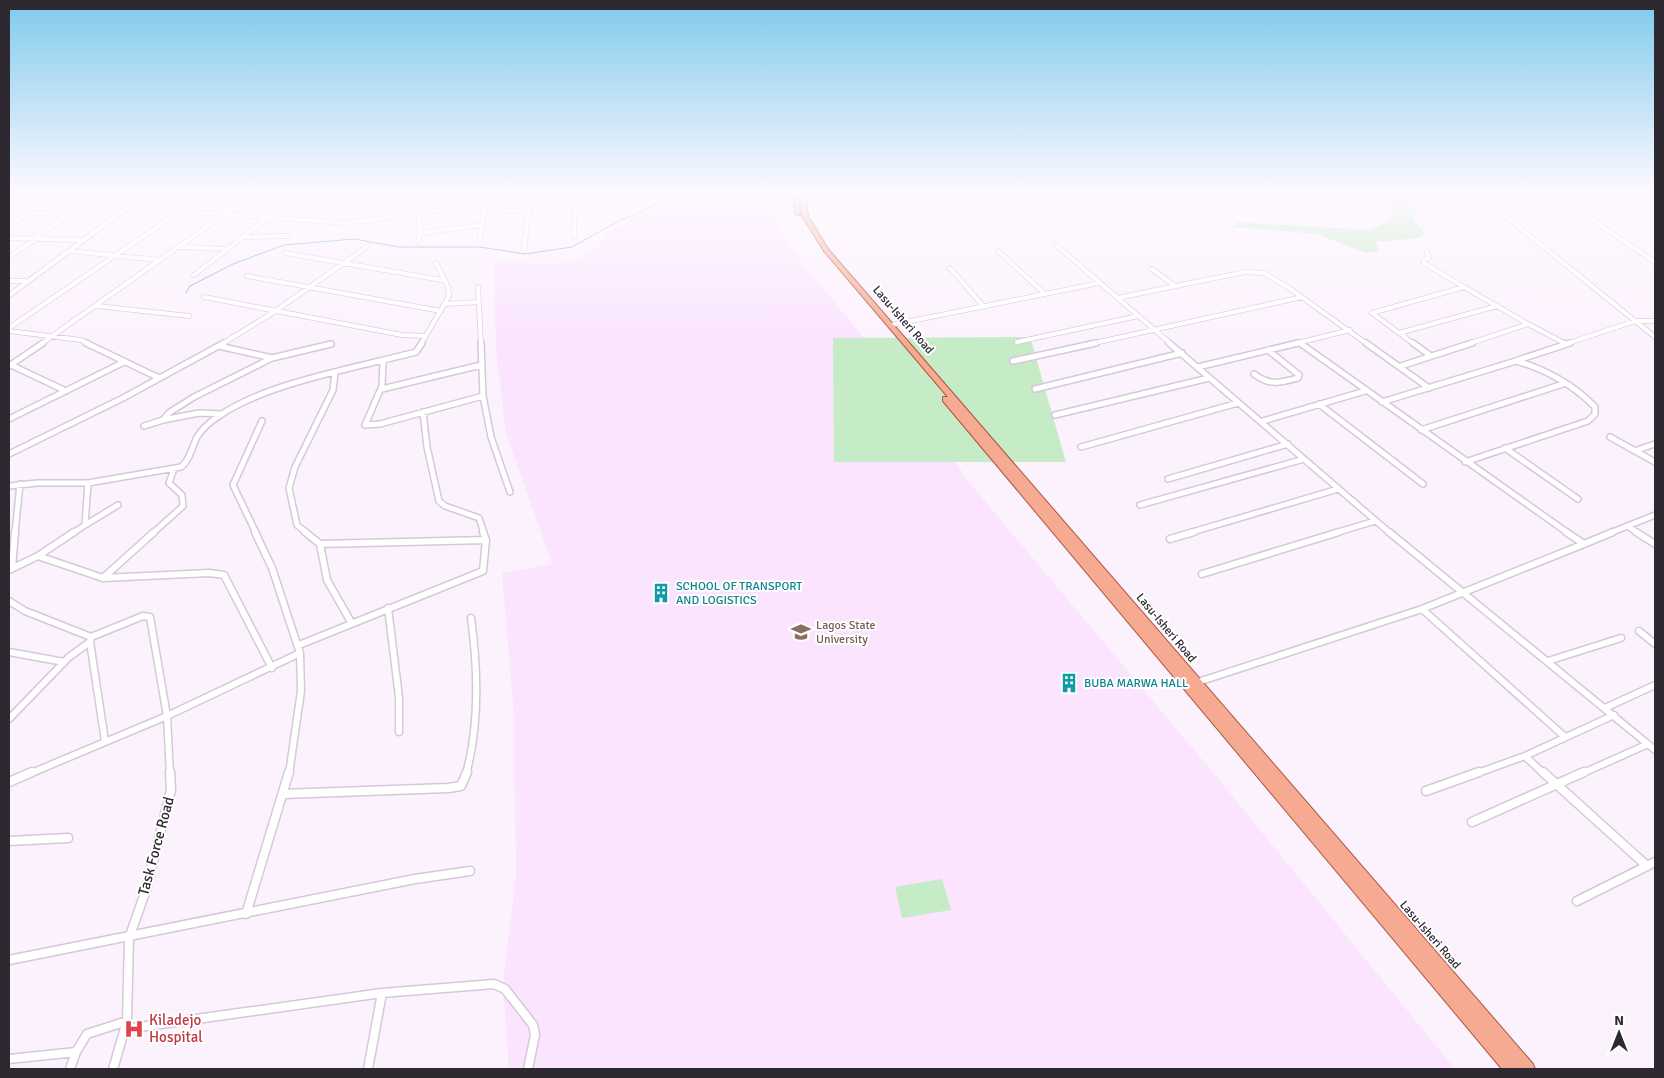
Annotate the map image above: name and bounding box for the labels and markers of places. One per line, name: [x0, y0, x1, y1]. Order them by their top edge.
place label: SCHOOL OF TRANSPORT AND LOGISTICS: [676, 579, 802, 608]
building icon: SCHOOL OF TRANSPORT AND LOGISTICS: [650, 582, 672, 604]
place label: Lagos State University: [816, 618, 876, 647]
school or university icon: Lagos State University: [790, 621, 812, 643]
building icon: BUBA MARWA HALL: [1058, 672, 1080, 694]
place label: BUBA MARWA HALL: [1084, 676, 1188, 691]
place label: Kiladejo Hospital: [149, 1011, 203, 1046]
hospital icon: Kiladejo Hospital: [123, 1018, 145, 1040]

